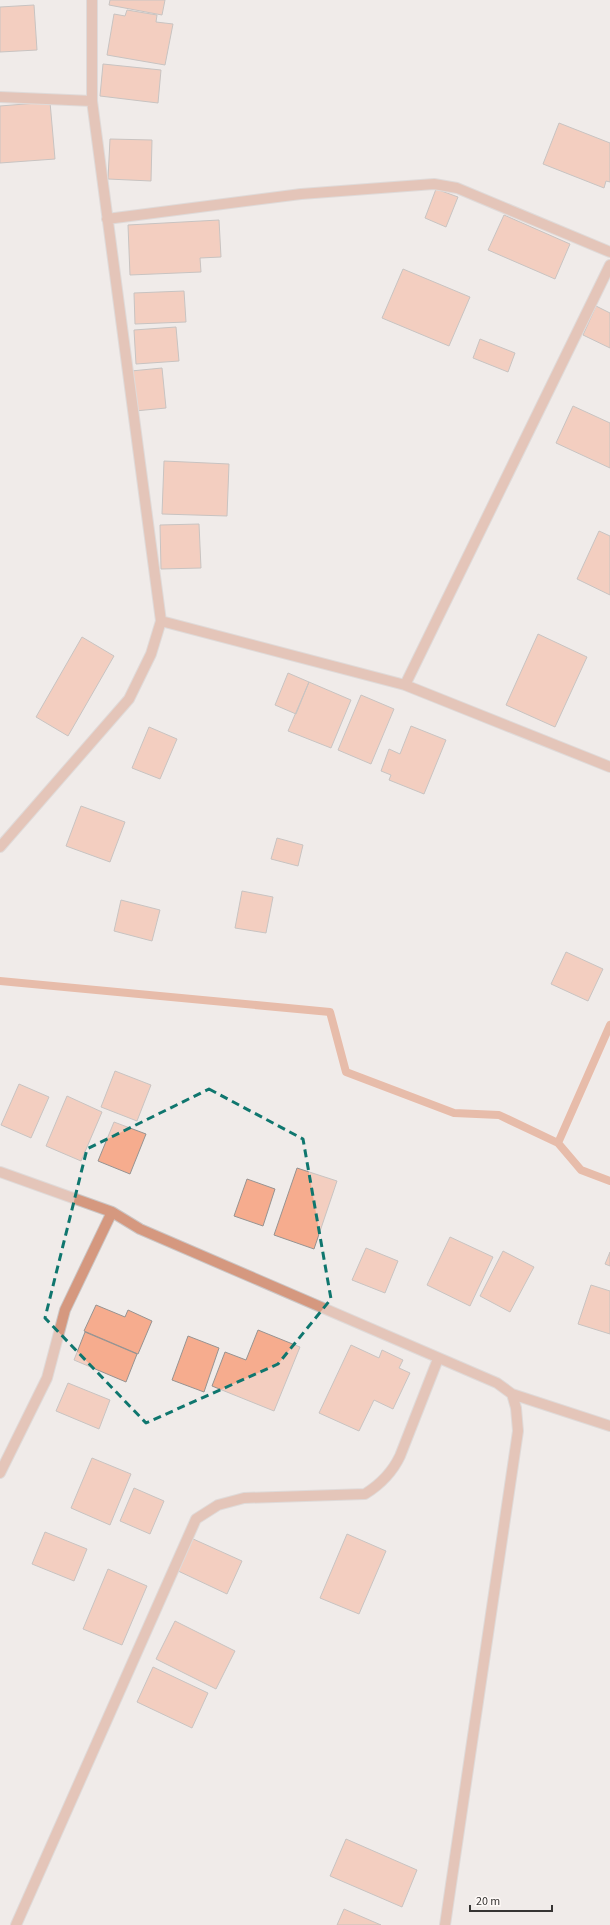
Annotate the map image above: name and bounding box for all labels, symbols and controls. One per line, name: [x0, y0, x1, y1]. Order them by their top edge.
scale bar: [470, 1887, 552, 1913]
text: 20 m: [476, 1893, 500, 1910]

